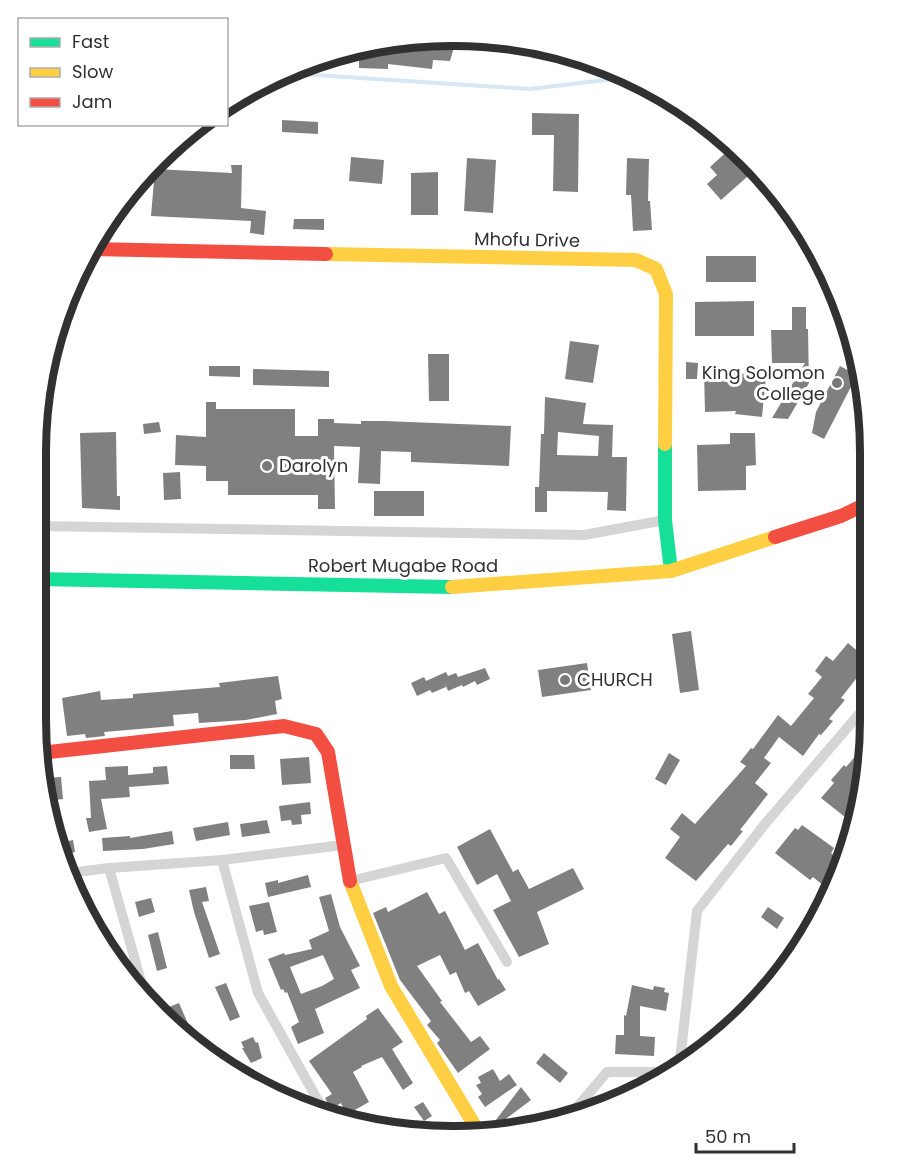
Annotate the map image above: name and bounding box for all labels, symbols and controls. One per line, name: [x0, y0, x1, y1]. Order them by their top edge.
legend: [18, 18, 228, 126]
text: Fast: [72, 29, 109, 54]
text: Slow: [72, 59, 114, 84]
text: Jam: [72, 89, 112, 114]
street label: Mhofu Drive: [474, 226, 580, 253]
place label: King Solomon College: [702, 360, 825, 406]
marker: King Solomon College: [830, 376, 844, 390]
place label: Darolyn: [279, 453, 348, 478]
marker: Darolyn: [260, 459, 274, 473]
street label: Robert Mugabe Road: [308, 553, 498, 578]
place label: CHURCH: [577, 667, 653, 692]
marker: CHURCH: [558, 673, 572, 687]
scale bar: [696, 1116, 794, 1154]
text: 50 m: [705, 1124, 751, 1149]

